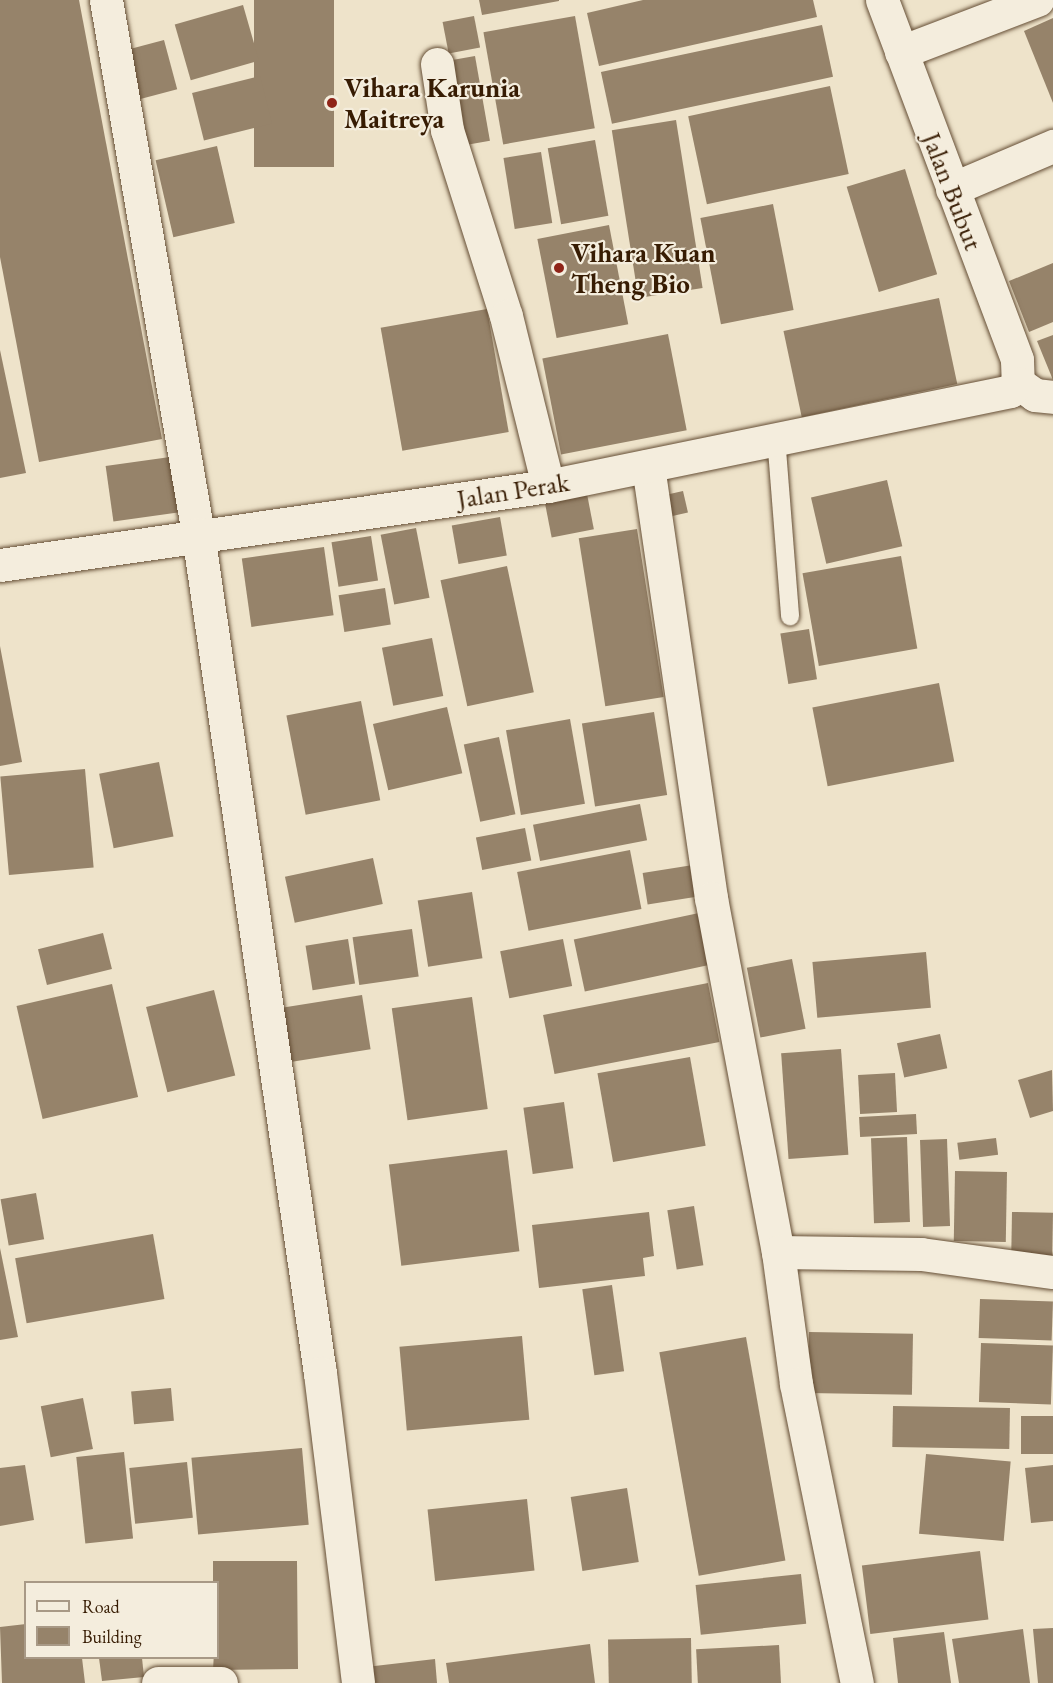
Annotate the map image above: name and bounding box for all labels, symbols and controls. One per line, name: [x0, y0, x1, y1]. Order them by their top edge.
place label: Vihara Karunia Maitreya: [344, 71, 520, 134]
marker: Vihara Karunia Maitreya: [325, 96, 339, 110]
street label: Jalan Bubut: [916, 128, 990, 254]
place label: Vihara Kuan Theng Bio: [571, 236, 716, 299]
marker: Vihara Kuan Theng Bio: [552, 261, 566, 275]
street label: Jalan Perak: [454, 465, 572, 515]
legend: [24, 1581, 219, 1659]
text: Road: [82, 1595, 120, 1618]
text: Building: [82, 1625, 142, 1648]

